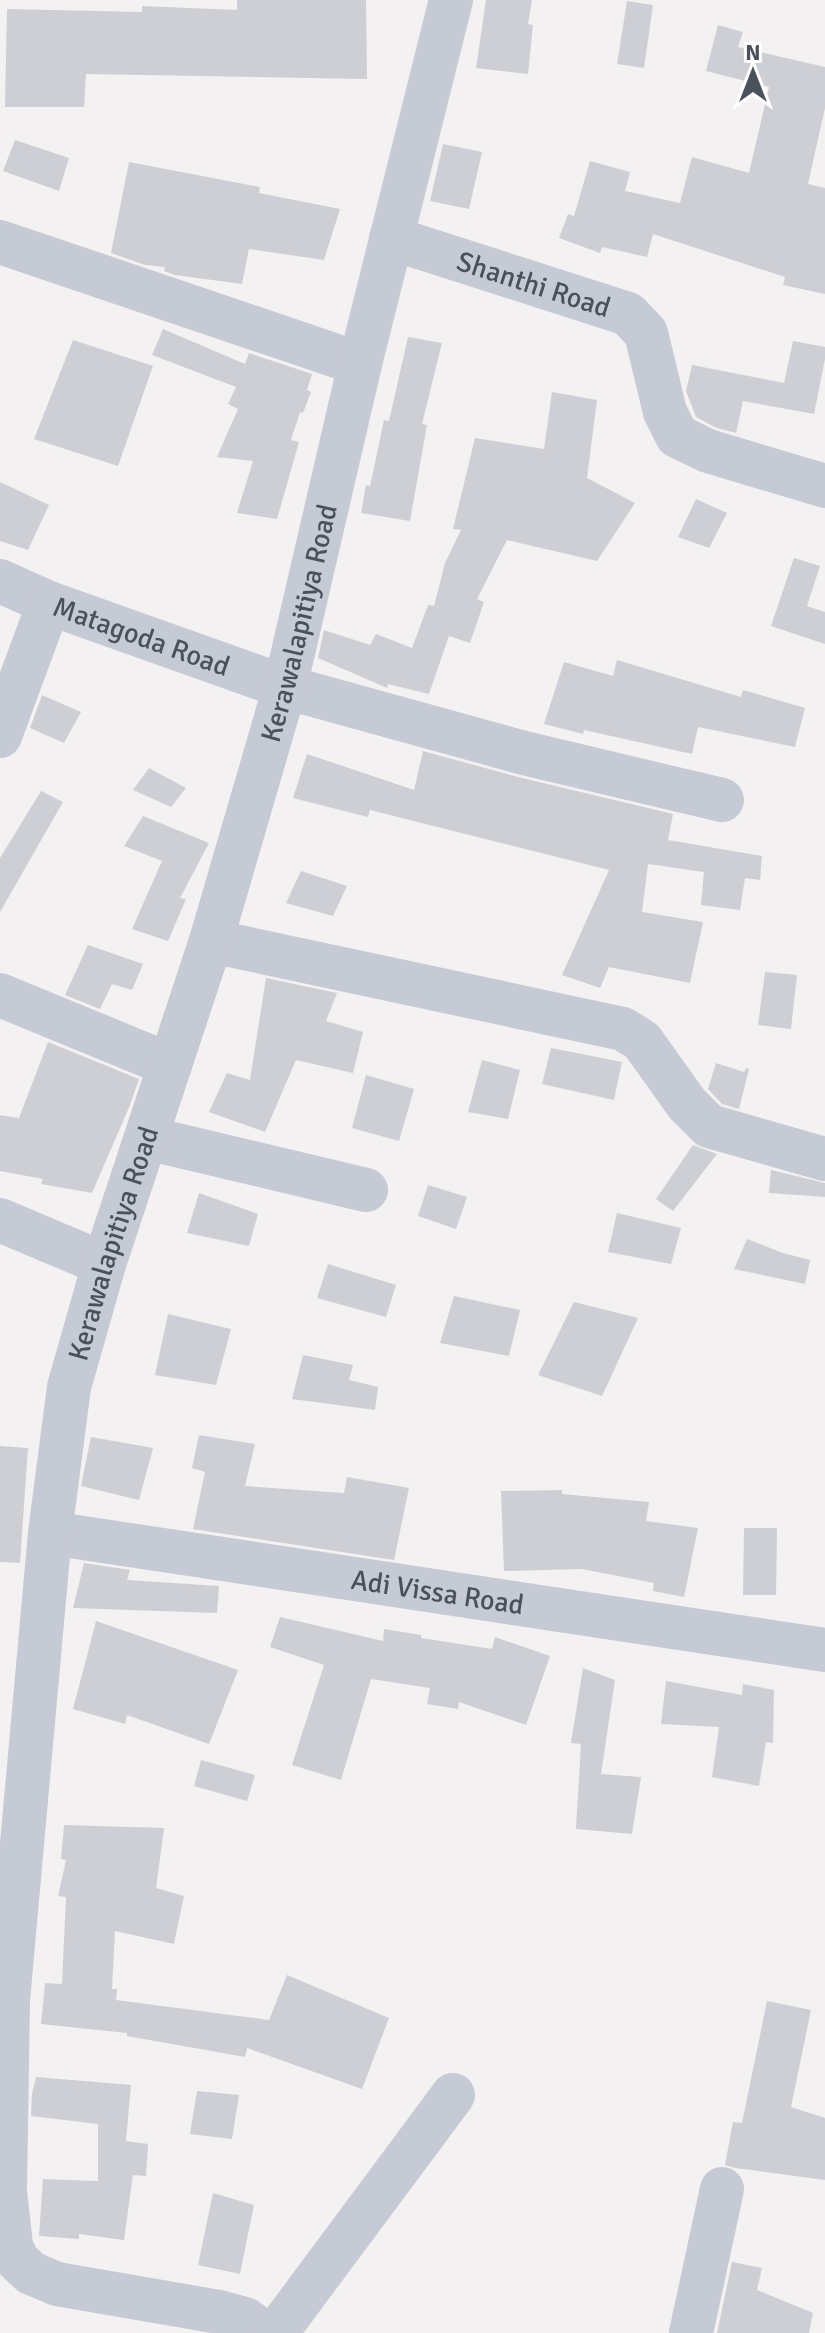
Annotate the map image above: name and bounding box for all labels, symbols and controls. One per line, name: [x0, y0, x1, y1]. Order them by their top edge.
north arrow: [713, 32, 793, 112]
text: N: [745, 39, 761, 66]
street label: Shanthi Road: [453, 244, 614, 325]
street label: Kerawalapitiya Road: [254, 501, 345, 746]
street label: Matagoda Road: [48, 590, 234, 684]
street label: Kerawalapitiya Road: [61, 1122, 166, 1365]
street label: Adi Vissa Road: [349, 1563, 526, 1622]

